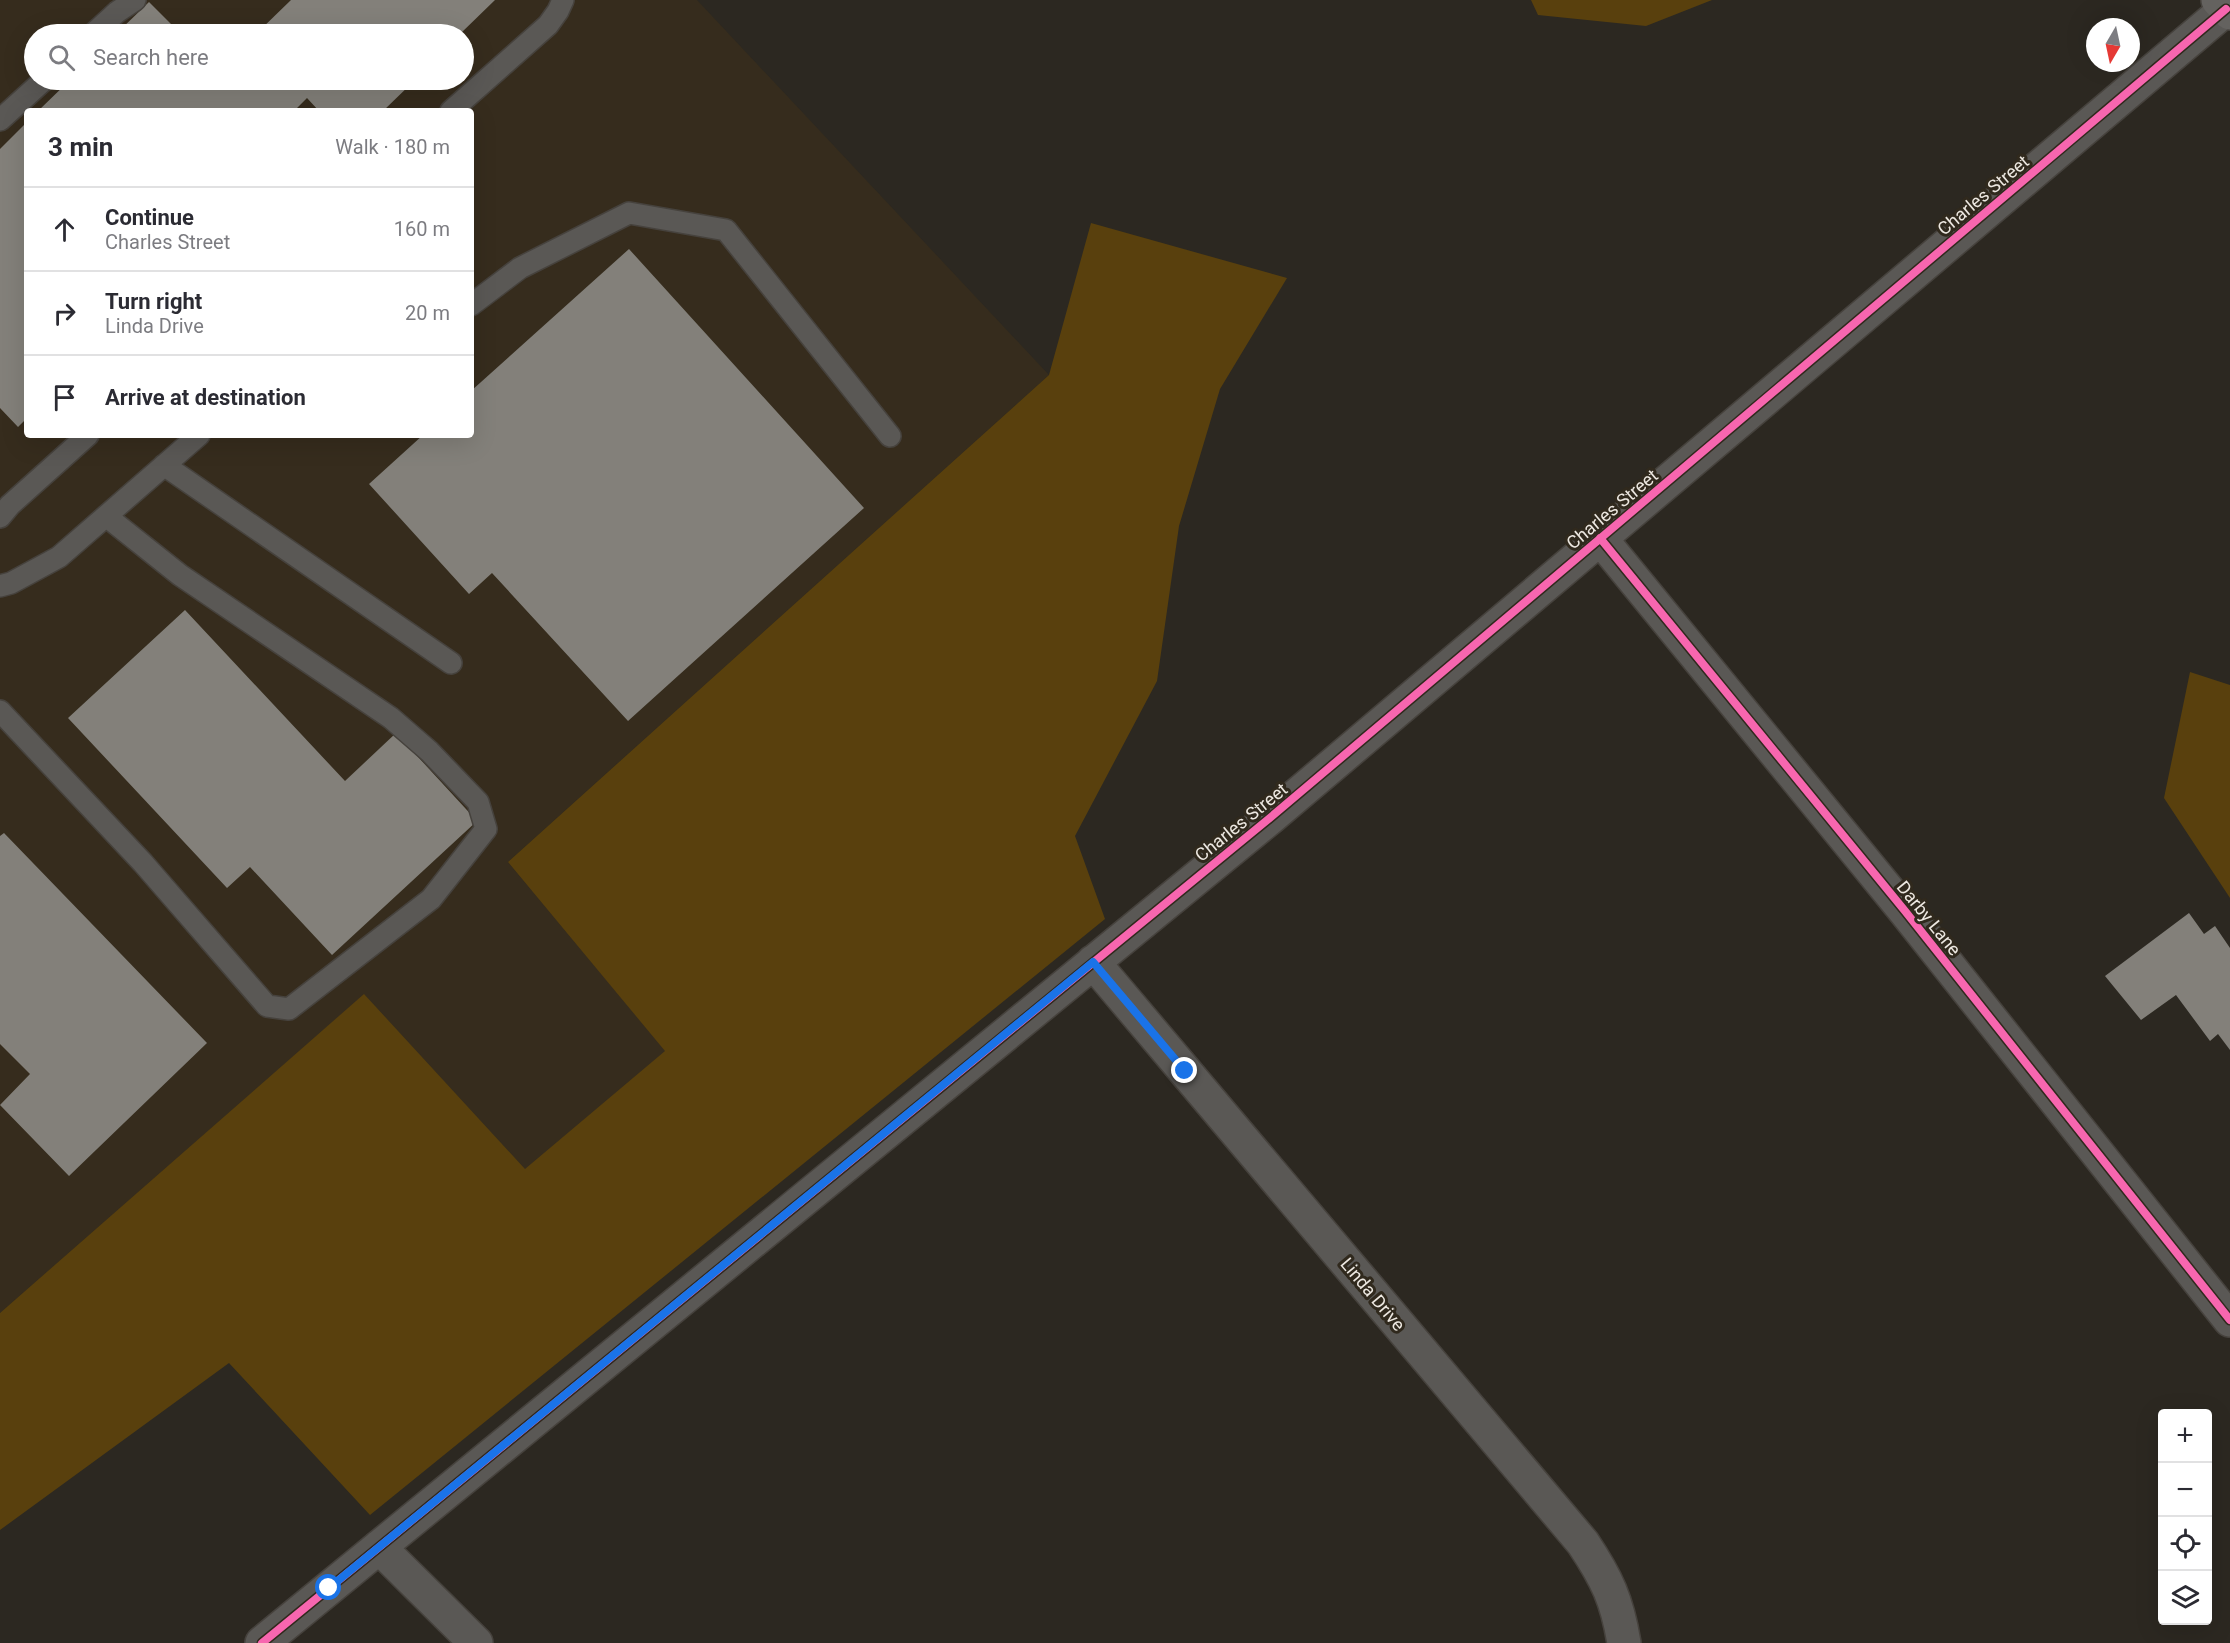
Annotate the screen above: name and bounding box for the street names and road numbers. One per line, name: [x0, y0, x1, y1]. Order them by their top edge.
street label: Charles Street: [1933, 151, 2033, 239]
street label: Charles Street: [1562, 465, 1662, 553]
street label: Charles Street: [1191, 778, 1291, 866]
street label: Darby Lane: [1893, 877, 1965, 959]
street label: Linda Drive: [1336, 1253, 1410, 1335]

